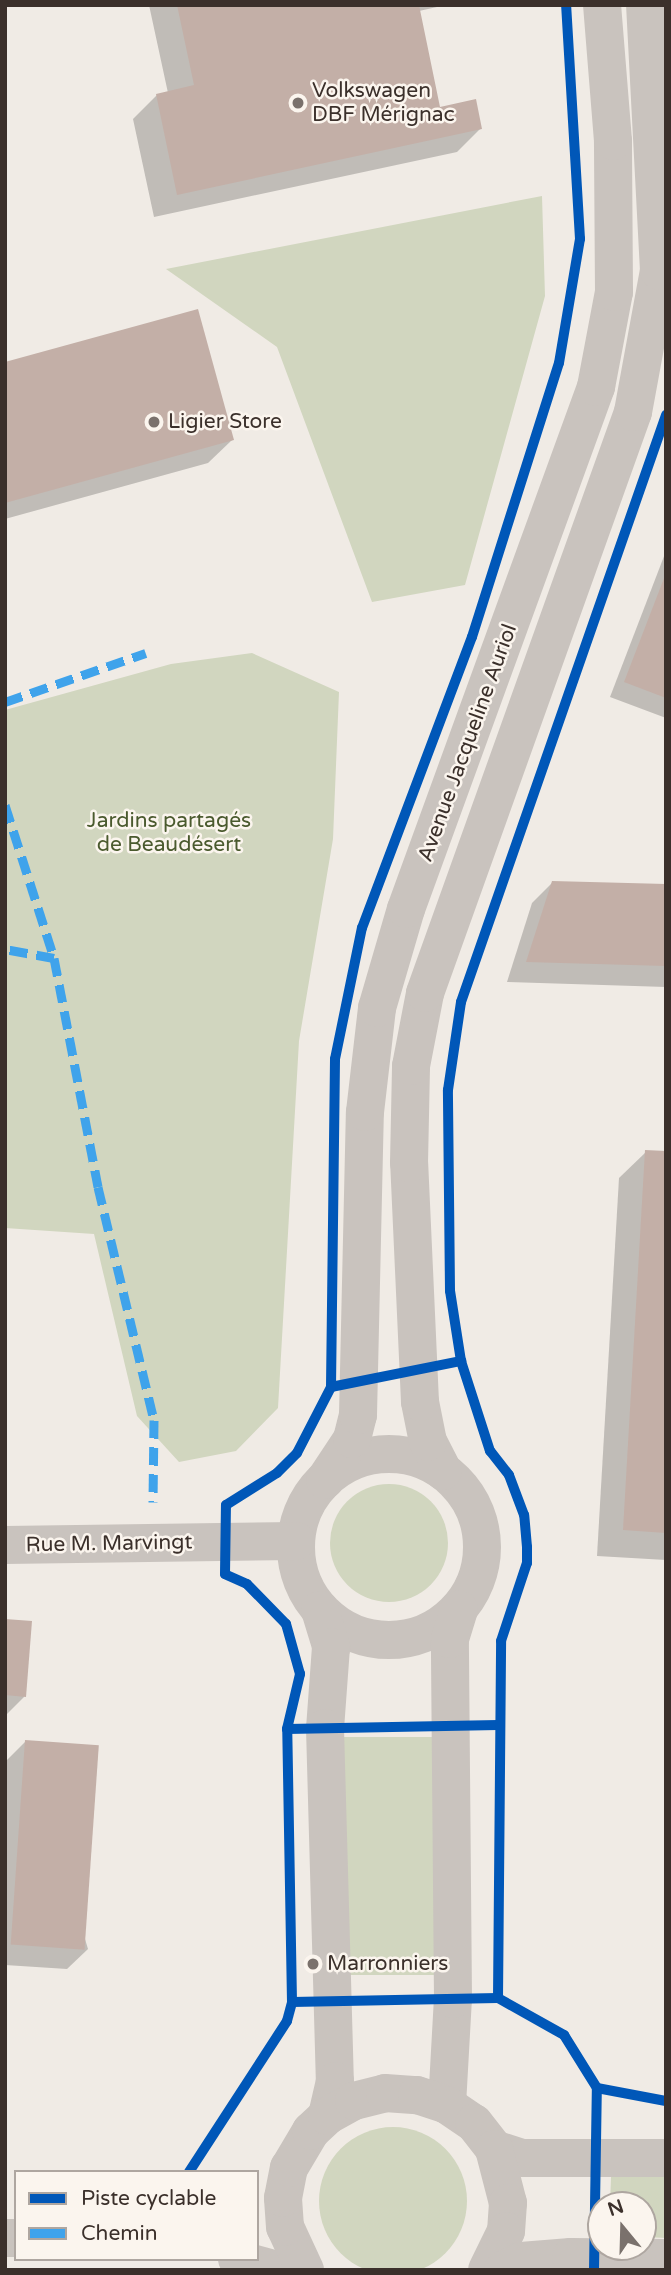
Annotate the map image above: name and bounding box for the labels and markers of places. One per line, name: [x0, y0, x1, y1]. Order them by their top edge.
place label: Volkswagen DBF Mérignac: [312, 78, 455, 128]
marker: Volkswagen DBF Mérignac: [290, 95, 306, 111]
place label: Ligier Store: [168, 409, 282, 435]
marker: Ligier Store: [146, 414, 162, 430]
place label: Marronniers: [327, 1951, 448, 1977]
marker: Marronniers: [305, 1956, 321, 1972]

